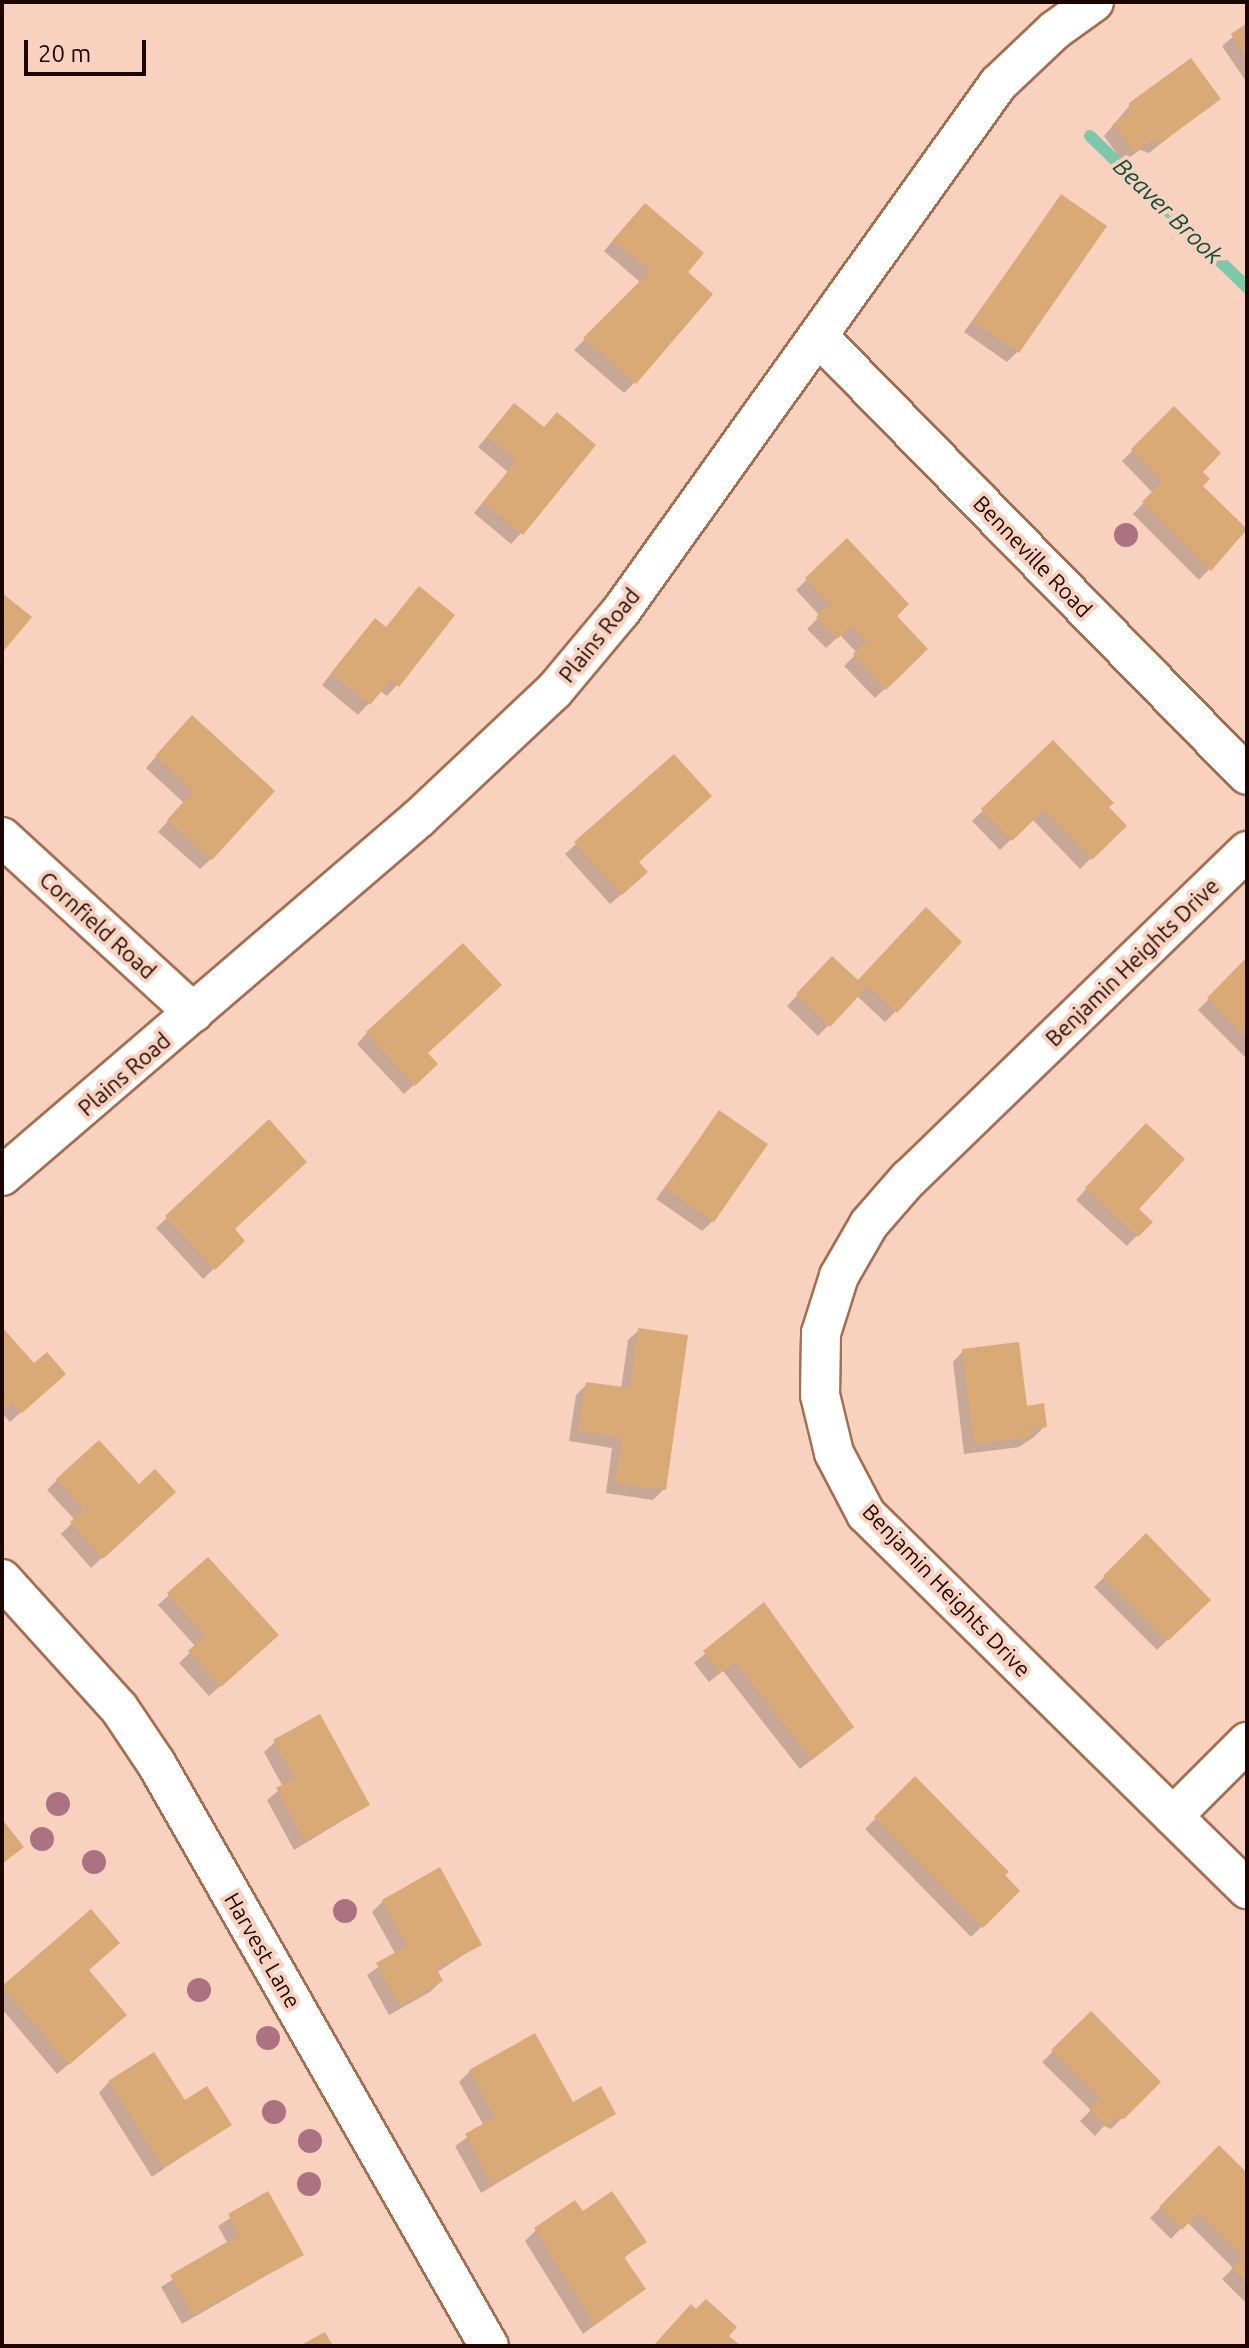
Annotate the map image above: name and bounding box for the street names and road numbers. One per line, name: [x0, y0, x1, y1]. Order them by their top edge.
street label: Benneville Road: [968, 490, 1098, 622]
street label: Plains Road: [553, 583, 645, 687]
street label: Cornfield Road: [34, 866, 162, 984]
street label: Benjamin Heights Drive: [1040, 872, 1224, 1052]
street label: Plains Road: [73, 1027, 175, 1121]
street label: Benjamin Heights Drive: [857, 1498, 1037, 1682]
street label: Harvest Lane: [219, 1888, 307, 2012]

